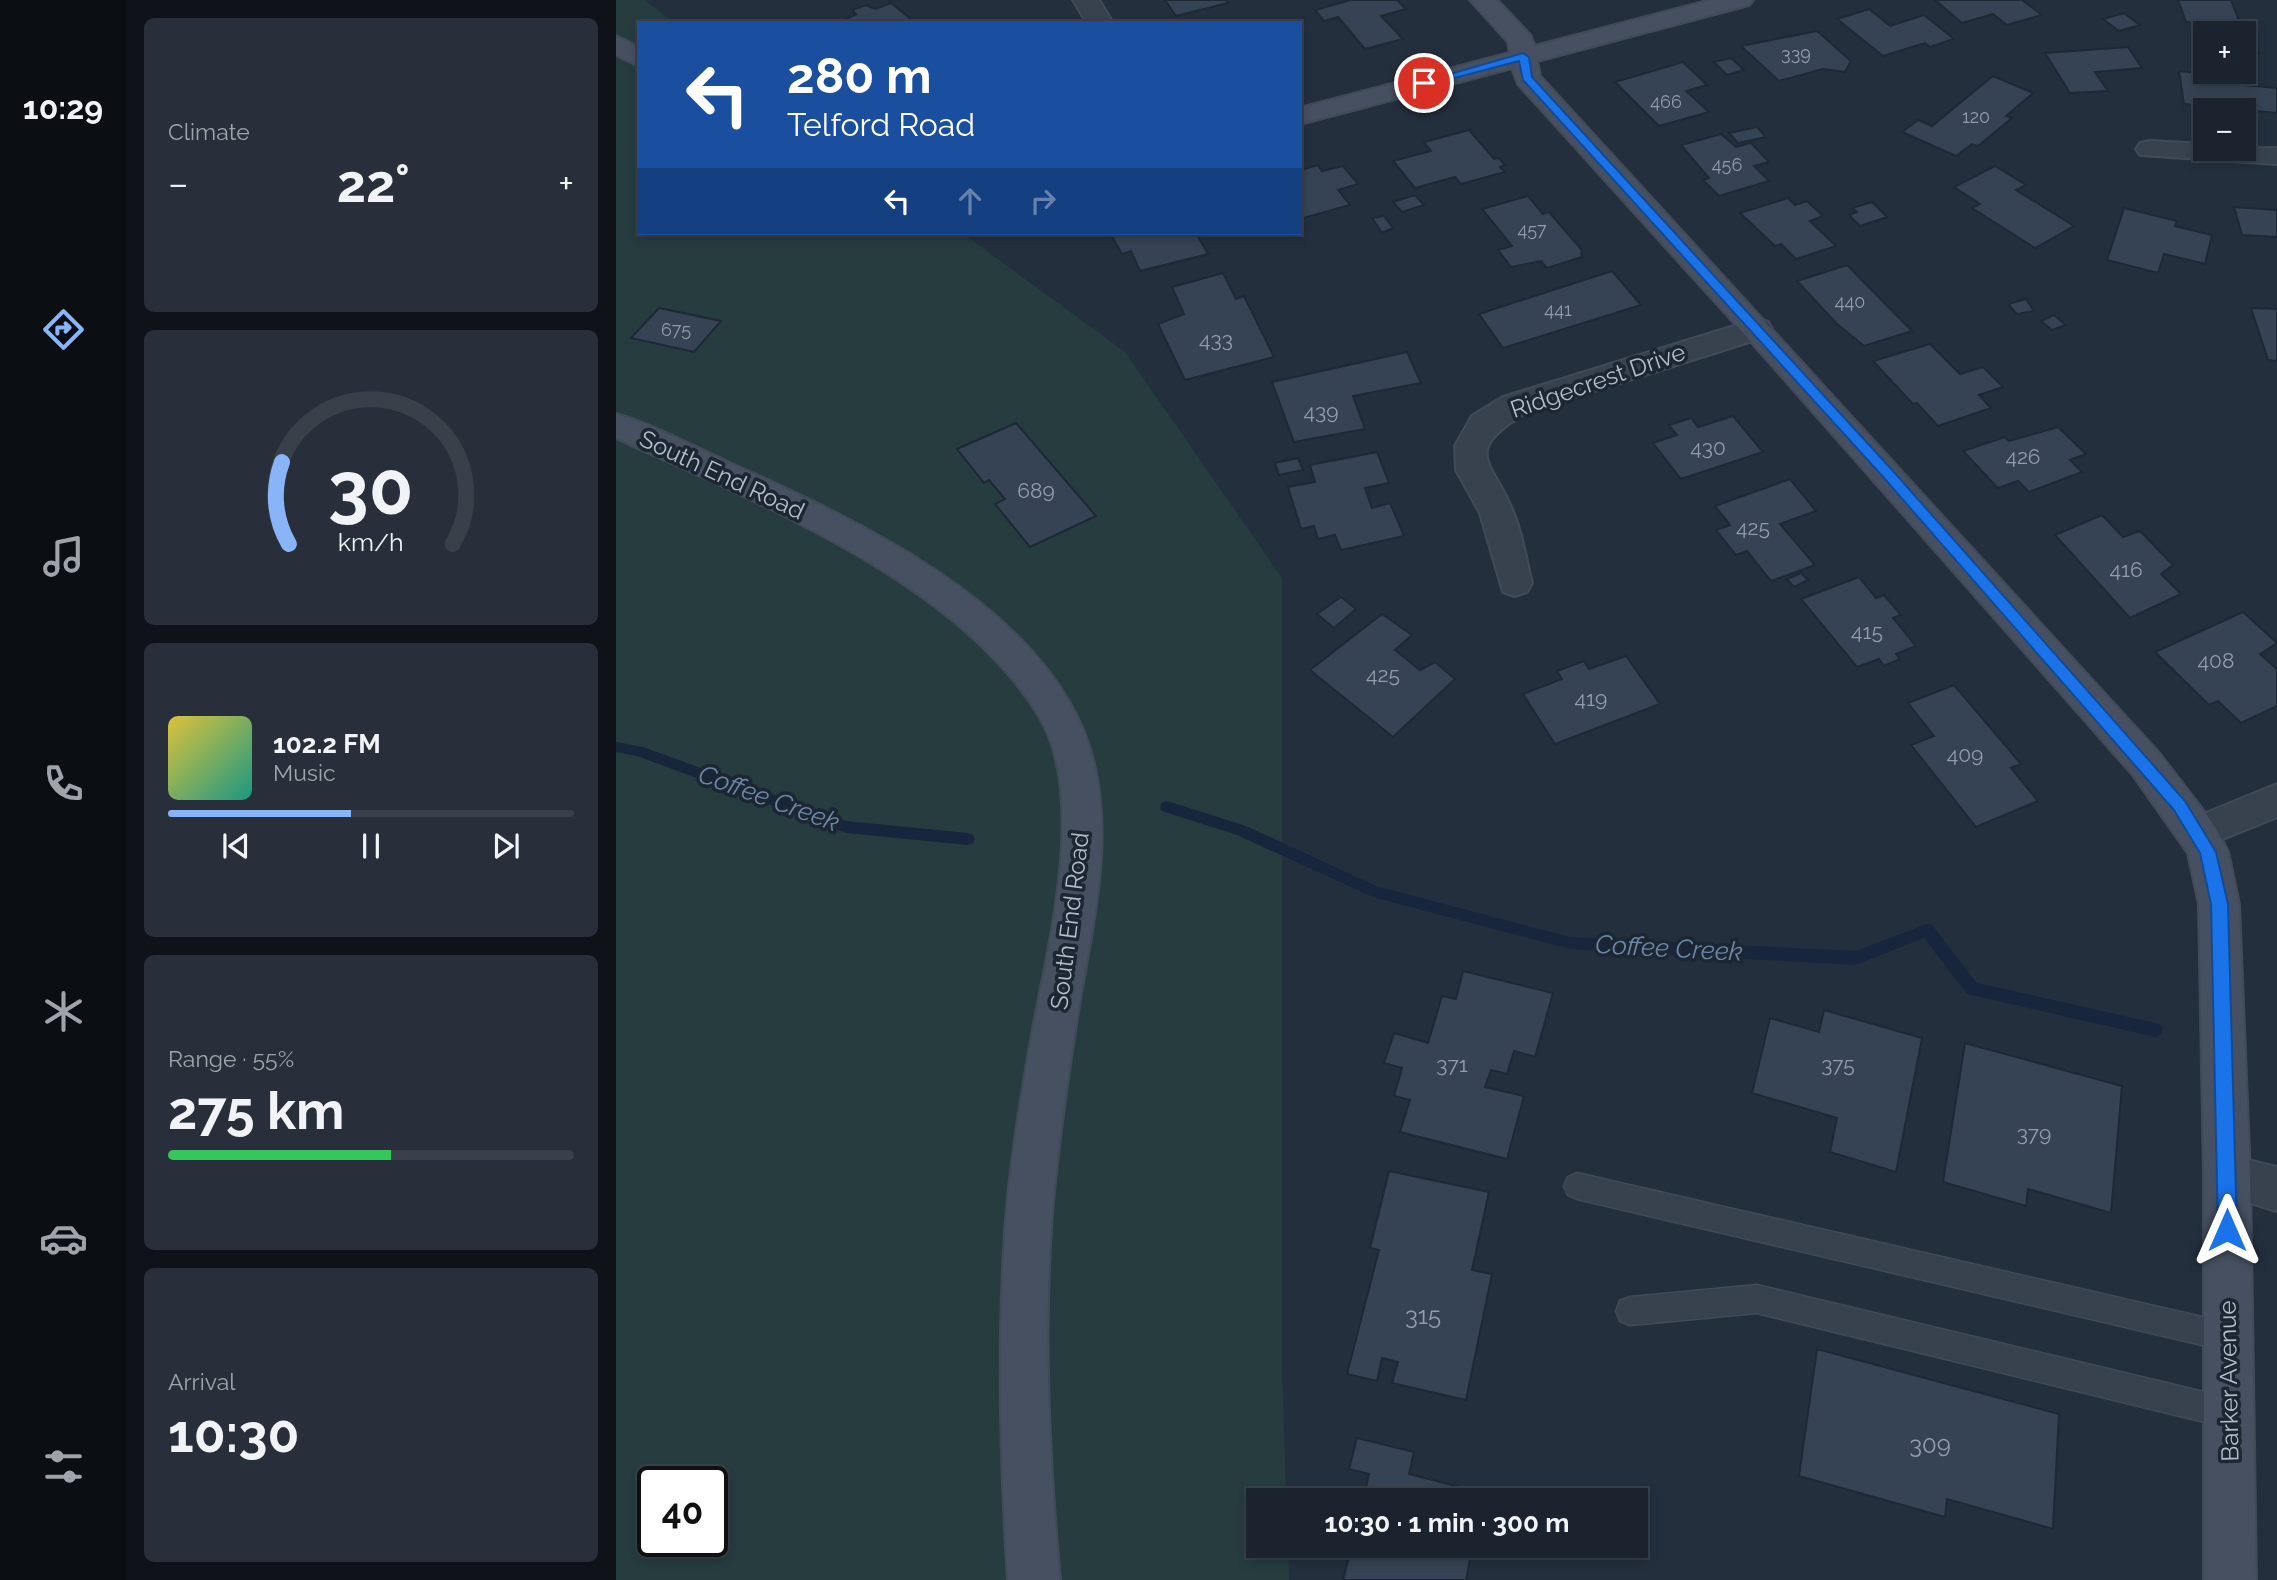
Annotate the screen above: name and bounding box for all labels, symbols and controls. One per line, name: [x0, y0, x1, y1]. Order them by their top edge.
map controls: [2193, 21, 2256, 161]
button: +: [2193, 21, 2256, 84]
house number: 339: [1781, 43, 1811, 64]
text: 280 m: [787, 47, 932, 104]
icon: left: [672, 49, 763, 140]
pin: [1394, 53, 1454, 113]
icon: arrive: [1405, 64, 1443, 102]
text: 10:29: [23, 89, 103, 126]
house number: 466: [1650, 91, 1682, 112]
button: −: [2193, 98, 2256, 161]
text: Telford Road: [787, 106, 975, 143]
house number: 120: [1962, 106, 1990, 127]
text: Climate: [168, 118, 250, 145]
text: 22°: [337, 153, 410, 214]
house number: 456: [1712, 154, 1742, 175]
text: −: [168, 161, 188, 206]
text: +: [558, 161, 574, 206]
icon: left: [878, 182, 916, 220]
icon: ahead: [951, 182, 989, 220]
icon: right: [1024, 182, 1062, 220]
house number: 457: [1517, 219, 1547, 240]
house number: 440: [1835, 291, 1865, 312]
house number: 441: [1544, 299, 1572, 320]
icon: directions: [39, 305, 88, 354]
house number: 675: [661, 319, 691, 340]
house number: 433: [1199, 327, 1233, 352]
street label: Ridgecrest Drive: [1507, 337, 1689, 424]
house number: 439: [1304, 399, 1339, 424]
street label: South End Road: [635, 424, 809, 525]
house number: 430: [1690, 435, 1726, 460]
house number: 426: [2005, 444, 2041, 469]
text: 30: [328, 446, 414, 531]
house number: 689: [1017, 478, 1055, 503]
house number: 425: [1736, 515, 1770, 540]
text: km/h: [338, 526, 404, 556]
icon: music: [39, 532, 88, 581]
house number: 416: [2109, 557, 2143, 582]
house number: 415: [1851, 619, 1883, 644]
house number: 408: [2198, 648, 2234, 673]
house number: 425: [1366, 662, 1400, 687]
house number: 419: [1575, 686, 1607, 711]
text: 102.2 FM: [273, 729, 381, 759]
house number: 409: [1947, 742, 1983, 767]
icon: phone: [39, 759, 88, 808]
text: Music: [273, 759, 336, 786]
water label: Coffee Creek: [694, 759, 844, 837]
icon: previous: [217, 827, 255, 865]
icon: pause: [352, 827, 390, 865]
icon: next: [487, 827, 525, 865]
street label: South End Road: [1044, 831, 1095, 1011]
water label: Coffee Creek: [1594, 929, 1744, 967]
icon: climate: [39, 987, 88, 1036]
text: Range · 55%: [168, 1045, 294, 1072]
house number: 371: [1436, 1052, 1468, 1077]
house number: 375: [1821, 1052, 1855, 1077]
text: 275 km: [168, 1080, 345, 1141]
house number: 379: [2017, 1121, 2051, 1146]
position arrow: [2190, 1193, 2264, 1267]
icon: car: [39, 1214, 88, 1263]
street label: Barker Avenue: [2213, 1300, 2244, 1462]
house number: 315: [1405, 1301, 1441, 1330]
text: Arrival: [168, 1368, 235, 1395]
text: 10:30: [168, 1403, 299, 1464]
house number: 309: [1909, 1430, 1951, 1459]
icon: filters: [39, 1442, 88, 1491]
speed limit sign: 40: [637, 1466, 728, 1557]
text: 10:30 · 1 min · 300 m: [1325, 1508, 1569, 1538]

